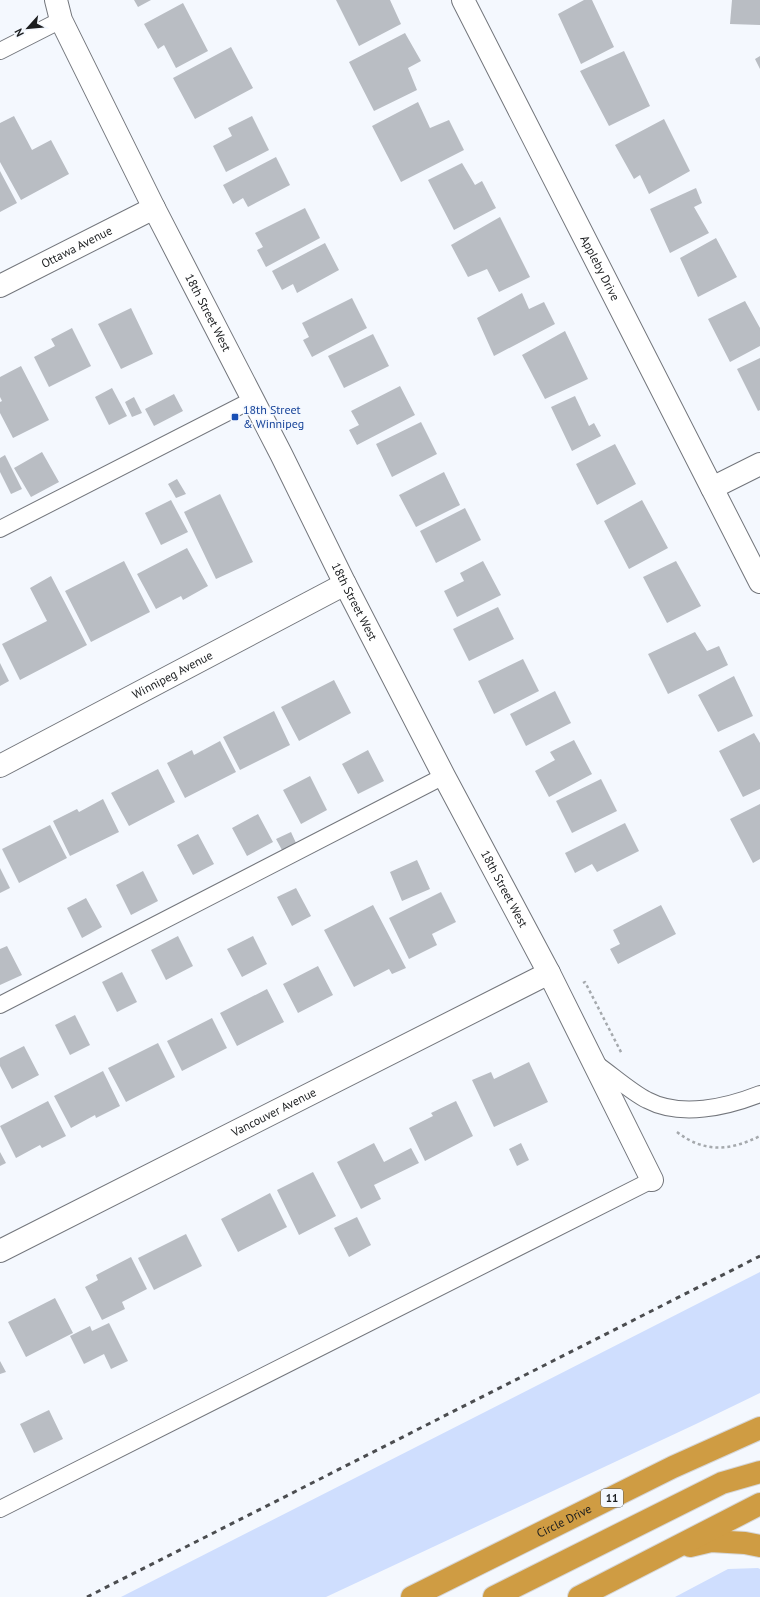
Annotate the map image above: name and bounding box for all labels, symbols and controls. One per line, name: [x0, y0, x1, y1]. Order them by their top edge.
north arrow: [8, 8, 48, 48]
text: N: [11, 26, 27, 39]
street label: Ottawa Avenue: [39, 223, 114, 271]
street label: Appleby Drive: [577, 233, 623, 303]
street label: 18th Street West: [182, 271, 235, 354]
place label: 18th Street & Winnipeg: [243, 402, 304, 431]
marker: 18th Street & Winnipeg: [230, 412, 240, 422]
street label: 18th Street West: [329, 560, 381, 643]
street label: Winnipeg Avenue: [129, 647, 215, 702]
street label: 18th Street West: [478, 847, 531, 930]
street label: Vancouver Avenue: [228, 1084, 319, 1140]
road number: 11: [601, 1489, 623, 1507]
street label: Circle Drive: [534, 1501, 594, 1541]

